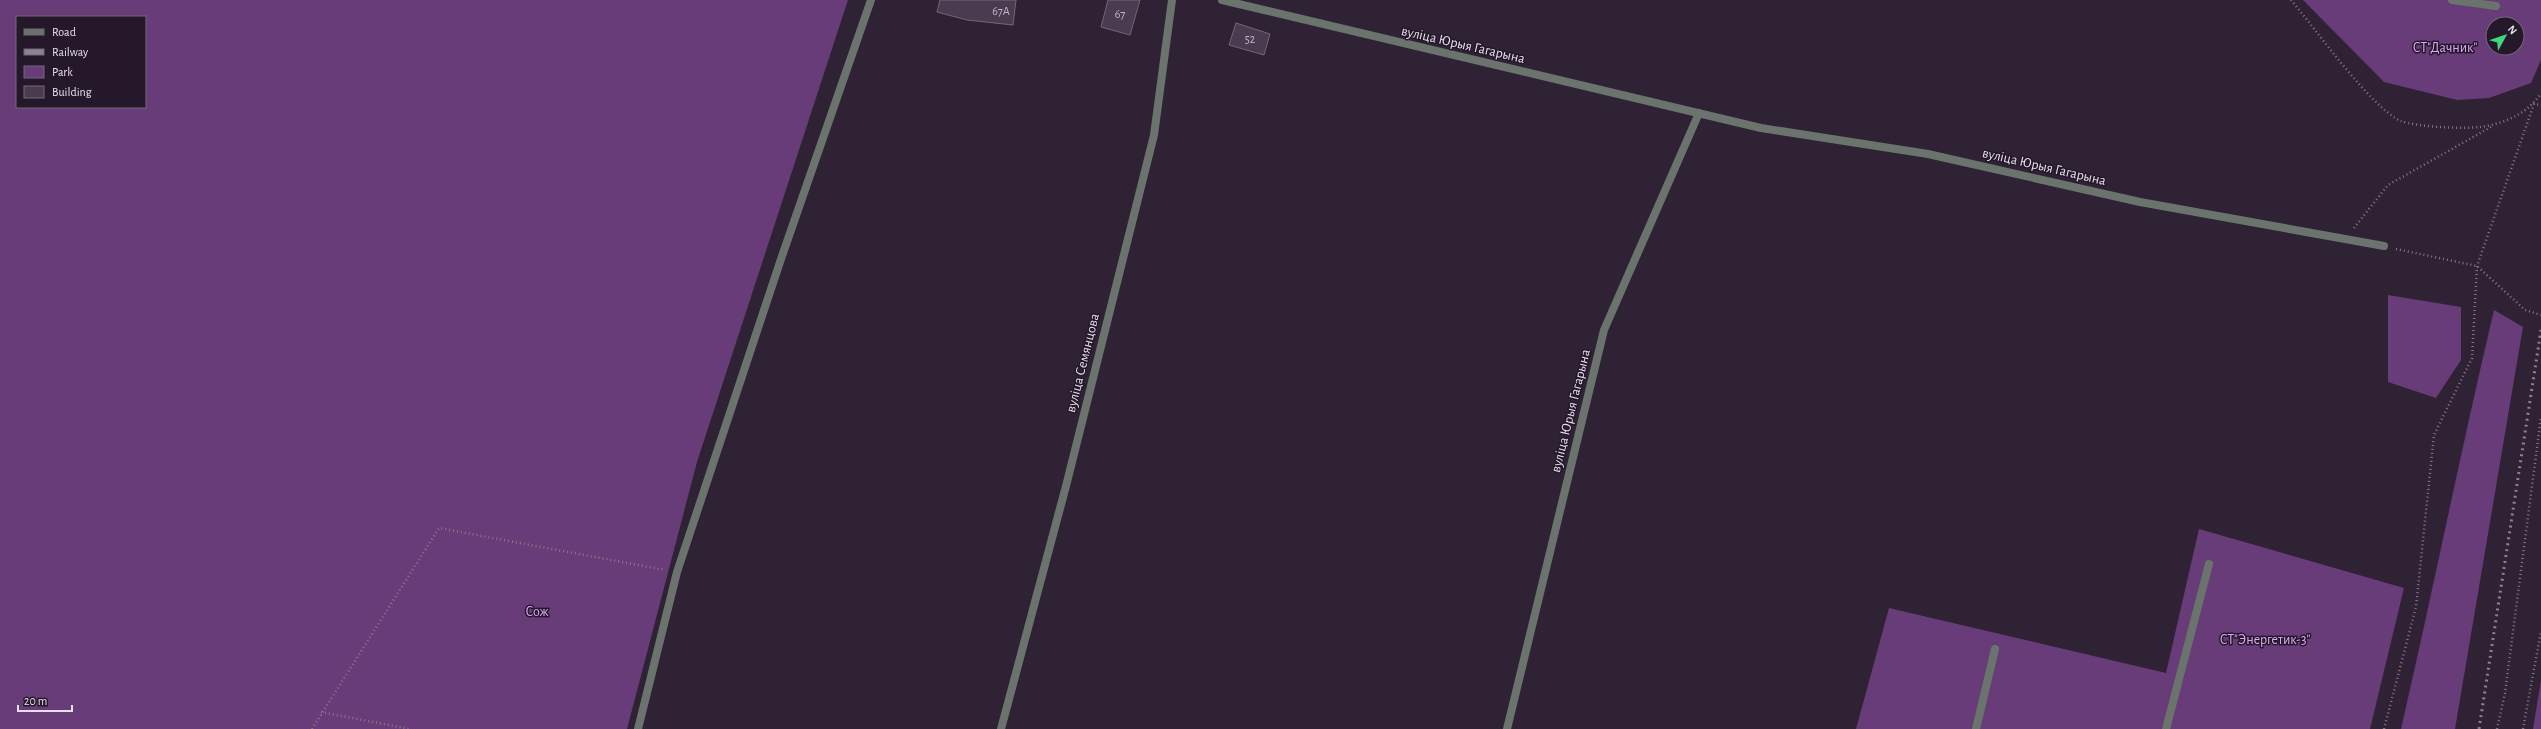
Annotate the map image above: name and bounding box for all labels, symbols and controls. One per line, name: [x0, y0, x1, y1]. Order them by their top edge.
house number: 67А: [992, 5, 1010, 17]
house number: 67: [1115, 8, 1125, 20]
legend: [16, 16, 146, 108]
north arrow: [2485, 16, 2525, 56]
text: N: [2506, 23, 2519, 36]
street label: вуліца Юрыя Гагарына: [1400, 24, 1527, 66]
text: Road: [52, 26, 76, 38]
house number: 52: [1245, 33, 1256, 45]
park label: СТ"Дачник": [2413, 41, 2477, 55]
text: Railway: [52, 46, 88, 59]
text: Park: [52, 66, 73, 78]
text: Building: [52, 86, 92, 98]
street label: вуліца Юрыя Гагарына: [1981, 146, 2108, 188]
street label: вуліца Семянцова: [1064, 312, 1102, 414]
street label: вуліца Юрыя Гагарына: [1549, 347, 1593, 474]
park label: Сож: [525, 605, 549, 619]
park label: СТ"Энергетик-3": [2220, 633, 2310, 647]
scale bar: [18, 687, 72, 713]
text: 20 m: [24, 695, 47, 707]

